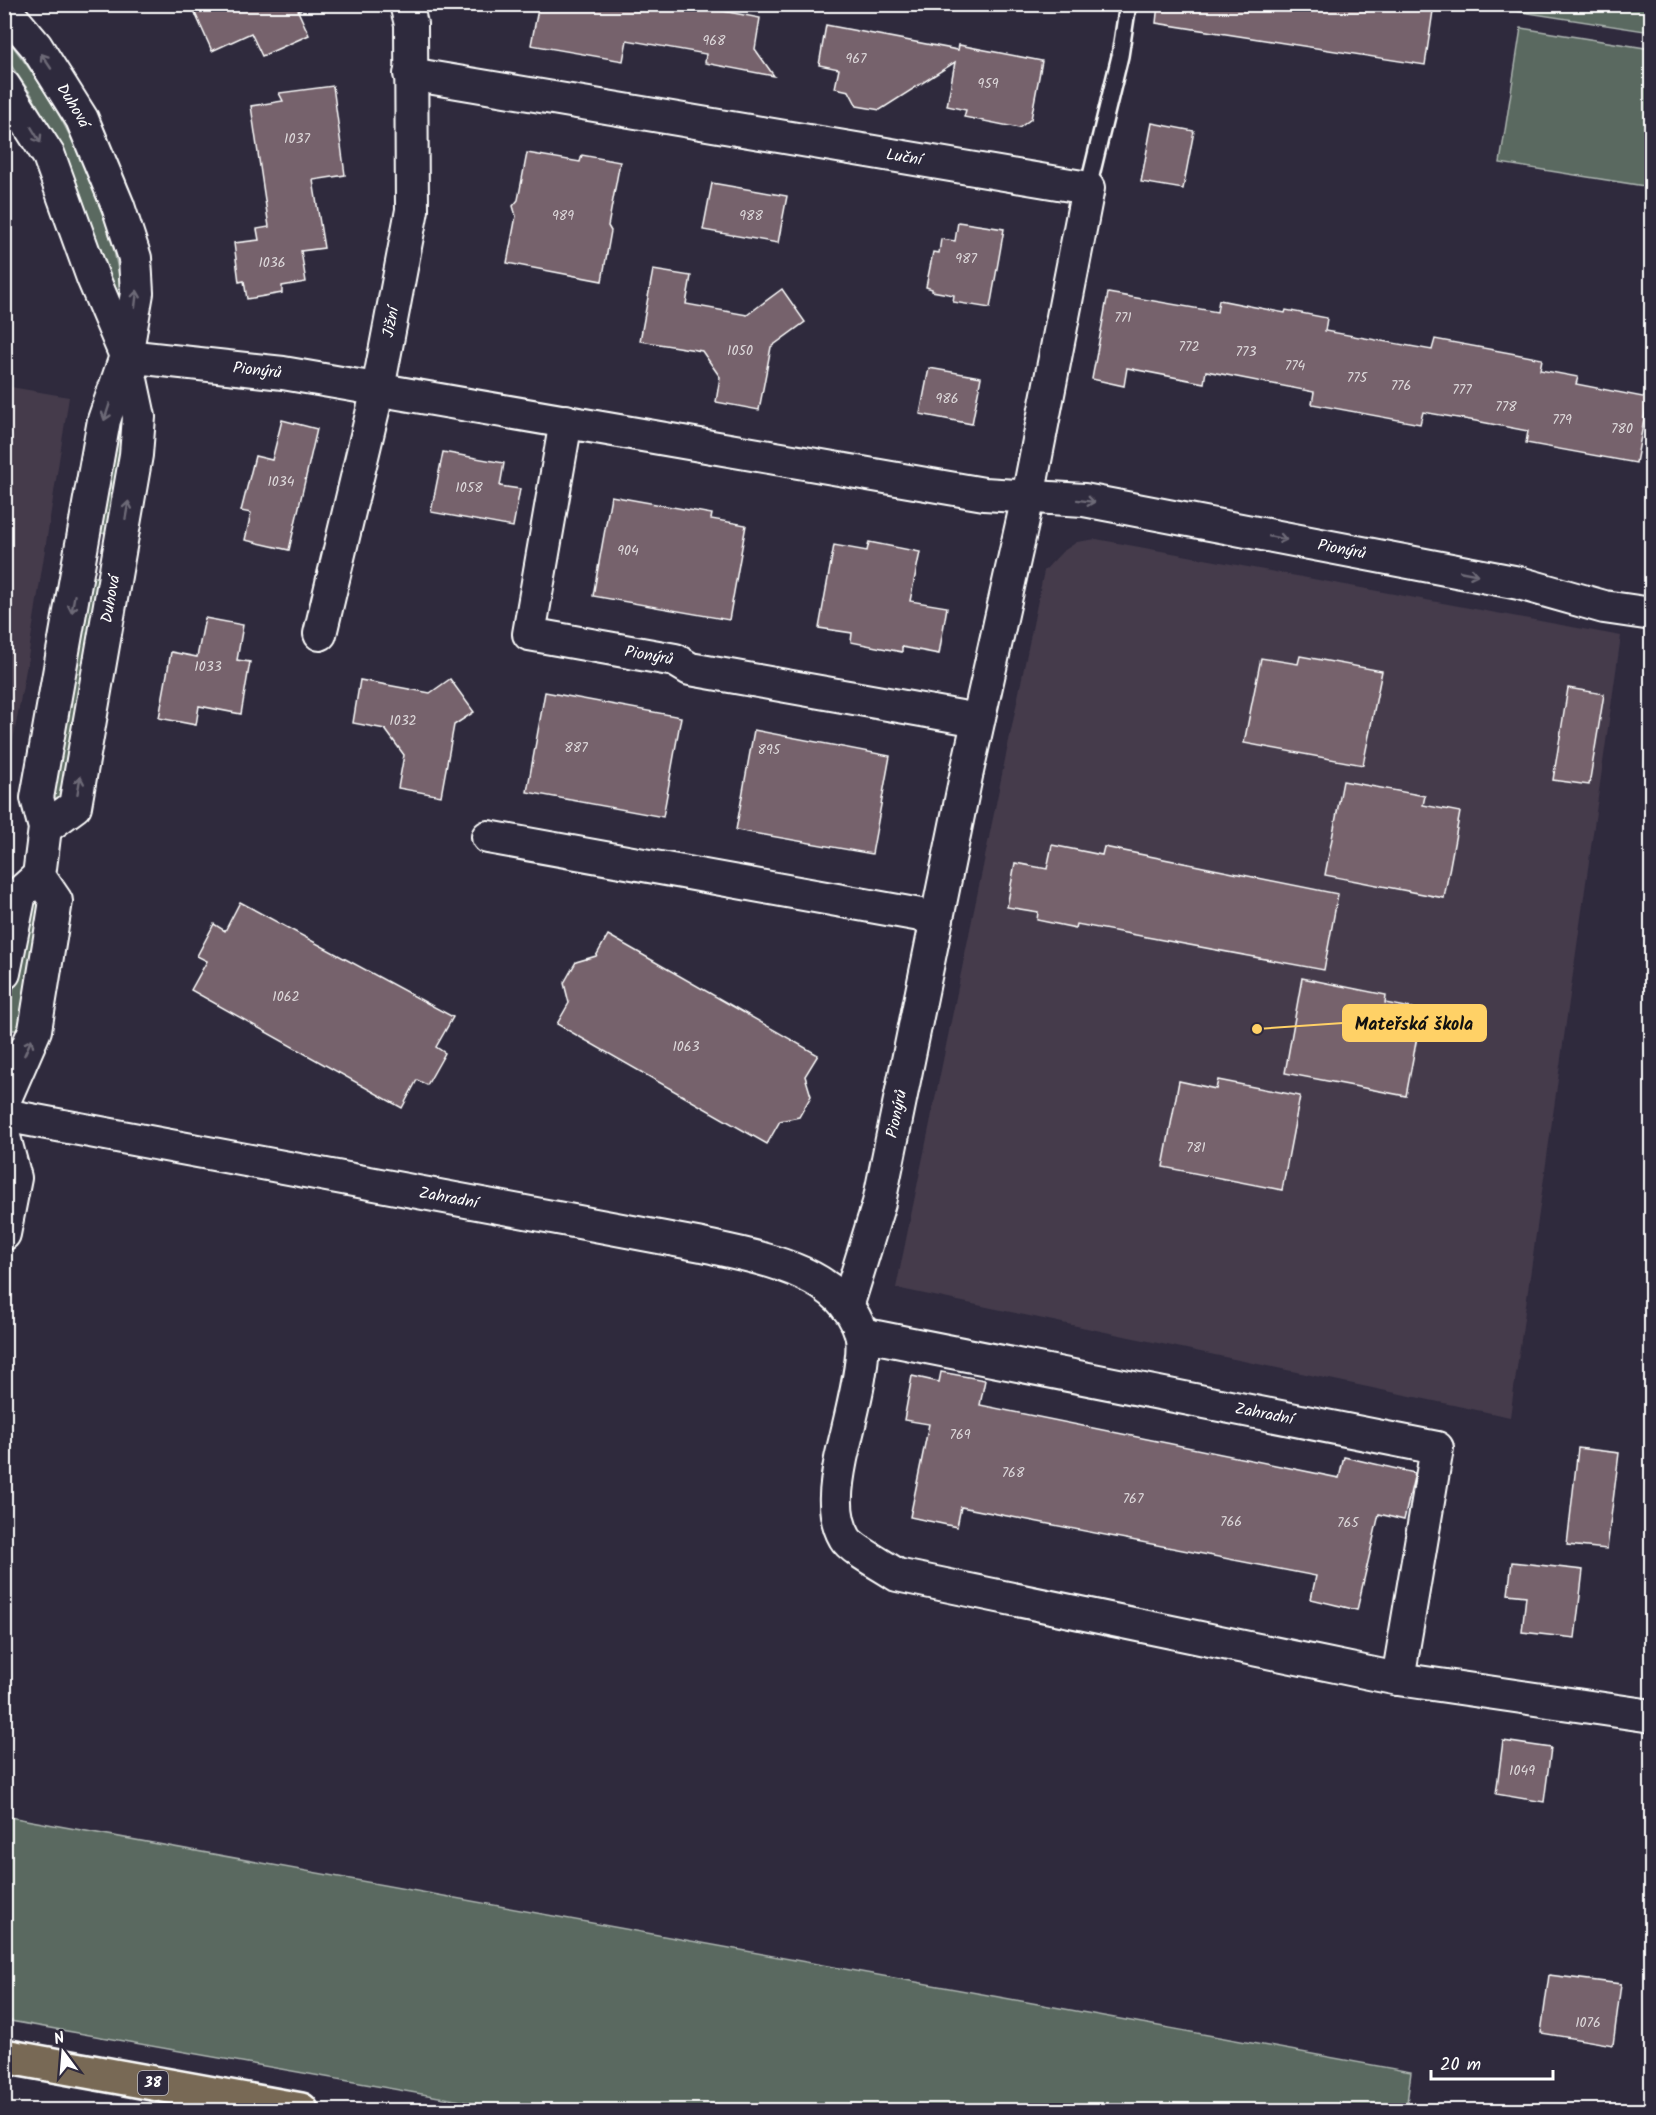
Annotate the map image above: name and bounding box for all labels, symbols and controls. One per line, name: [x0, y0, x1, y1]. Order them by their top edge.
house number: 968: [702, 30, 726, 52]
house number: 967: [845, 48, 867, 70]
one-way arrow: [40, 53, 52, 70]
house number: 959: [977, 73, 999, 95]
street label: Duhová: [50, 78, 97, 133]
one-way arrow: [30, 126, 42, 143]
house number: 1037: [284, 128, 310, 150]
street label: Luční: [884, 142, 926, 173]
house number: 989: [552, 205, 574, 227]
house number: 988: [739, 205, 763, 227]
house number: 987: [955, 248, 977, 270]
house number: 1036: [258, 252, 286, 274]
one-way arrow: [130, 289, 141, 309]
street label: Jižní: [376, 302, 406, 339]
house number: 771: [1114, 307, 1132, 329]
house number: 772: [1178, 336, 1200, 358]
house number: 1050: [727, 340, 753, 362]
house number: 773: [1236, 341, 1256, 363]
street label: Pionýrů: [232, 355, 283, 385]
house number: 774: [1285, 355, 1306, 377]
house number: 775: [1347, 367, 1369, 389]
house number: 776: [1391, 375, 1411, 397]
house number: 777: [1452, 379, 1472, 401]
house number: 986: [935, 388, 959, 410]
house number: 778: [1495, 396, 1517, 418]
one-way arrow: [101, 402, 112, 421]
house number: 779: [1552, 409, 1572, 431]
house number: 780: [1611, 418, 1633, 440]
house number: 1034: [267, 471, 295, 493]
house number: 1058: [455, 477, 483, 499]
one-way arrow: [1076, 496, 1096, 507]
one-way arrow: [122, 501, 133, 520]
street label: Pionýrů: [1316, 532, 1369, 566]
one-way arrow: [1267, 533, 1287, 544]
house number: 904: [617, 540, 639, 562]
one-way arrow: [1459, 568, 1479, 579]
street label: Duhová: [95, 572, 128, 625]
one-way arrow: [67, 593, 78, 613]
street label: Pionýrů: [623, 639, 675, 672]
house number: 1033: [194, 656, 222, 678]
house number: 1032: [389, 710, 417, 732]
house number: 887: [564, 737, 588, 759]
house number: 895: [758, 739, 782, 761]
one-way arrow: [74, 775, 85, 795]
house number: 1062: [272, 986, 300, 1008]
callout: Mateřská škola: [1343, 1005, 1486, 1041]
text: Mateřská škola: [1355, 1011, 1473, 1040]
house number: 1063: [672, 1036, 700, 1058]
one-way arrow: [23, 1038, 34, 1056]
street label: Pionýrů: [880, 1087, 914, 1140]
house number: 781: [1186, 1137, 1206, 1159]
street label: Zahradní: [417, 1180, 482, 1216]
street label: Zahradní: [1233, 1396, 1298, 1432]
house number: 769: [949, 1424, 971, 1446]
house number: 768: [1002, 1462, 1025, 1484]
house number: 767: [1123, 1488, 1144, 1510]
house number: 766: [1220, 1511, 1242, 1533]
house number: 765: [1337, 1512, 1360, 1534]
house number: 1049: [1509, 1760, 1535, 1782]
house number: 1076: [1575, 2012, 1601, 2034]
north arrow: [33, 2022, 93, 2082]
text: N: [51, 2026, 68, 2052]
scale bar: [1431, 2043, 1552, 2081]
text: 20 m: [1440, 2051, 1481, 2080]
road number: 38: [138, 2071, 168, 2095]

